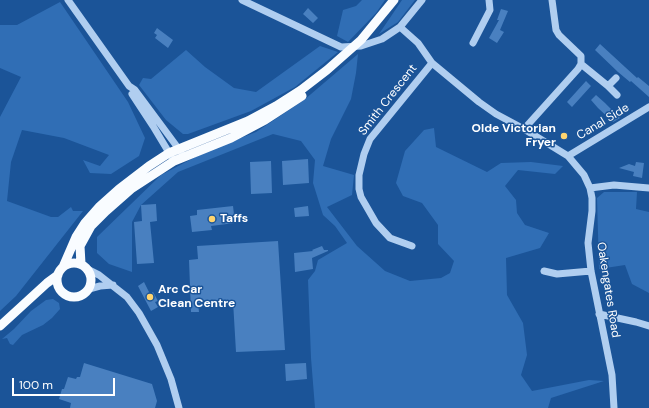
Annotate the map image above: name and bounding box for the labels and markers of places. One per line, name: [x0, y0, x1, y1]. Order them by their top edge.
place label: Olde Victorian Fryer: [472, 122, 556, 150]
marker: Olde Victorian Fryer: [559, 131, 569, 141]
place label: Taffs: [220, 212, 248, 226]
marker: Taffs: [207, 214, 217, 224]
place label: Arc Car Clean Centre: [158, 283, 235, 311]
marker: Arc Car Clean Centre: [145, 292, 155, 302]

